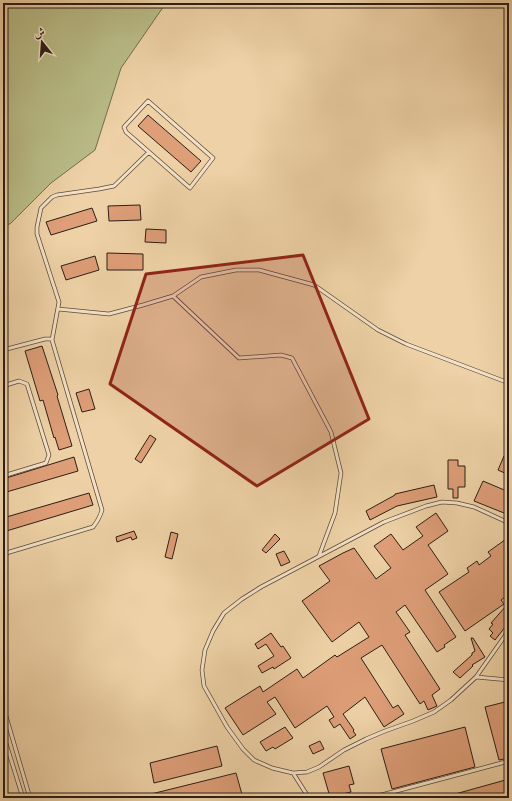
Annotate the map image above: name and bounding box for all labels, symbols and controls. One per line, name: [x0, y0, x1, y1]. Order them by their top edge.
north arrow: [22, 22, 62, 62]
text: ش: [32, 25, 46, 41]

